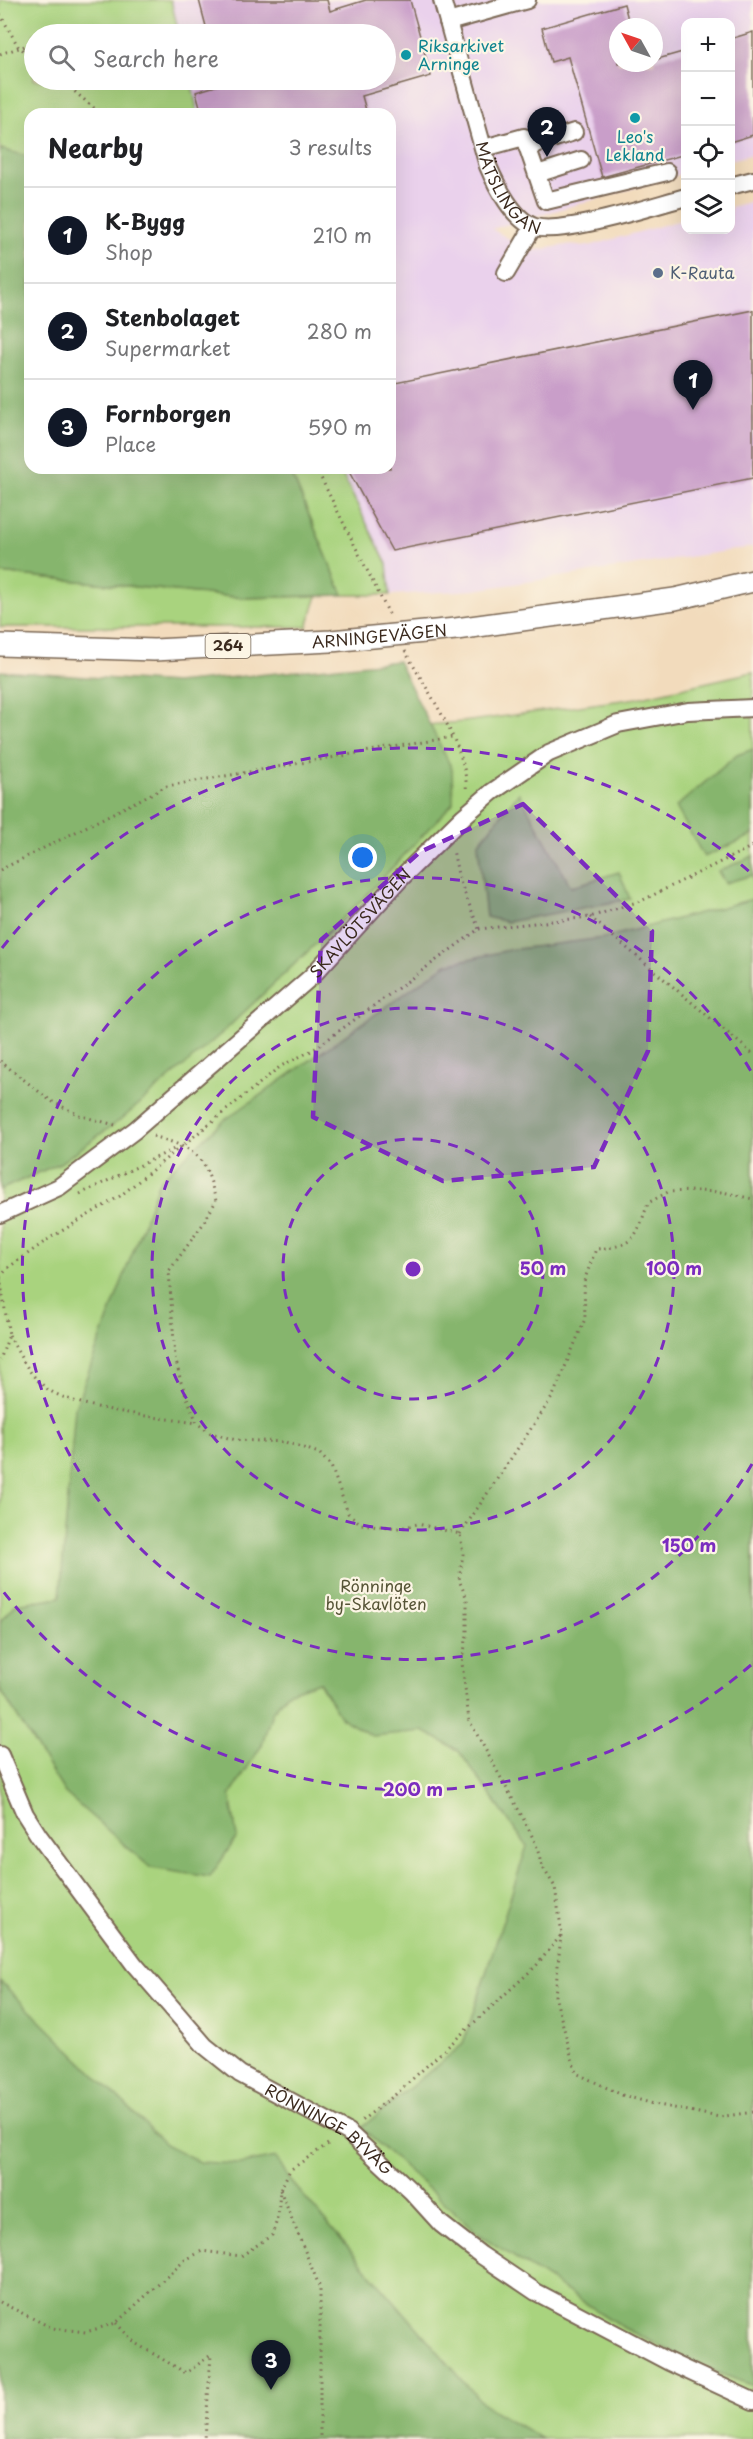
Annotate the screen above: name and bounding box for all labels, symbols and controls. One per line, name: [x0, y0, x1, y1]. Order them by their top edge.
north arrow: [609, 18, 663, 72]
map controls: [681, 18, 735, 234]
button: +: [681, 18, 735, 72]
search box: [24, 24, 396, 90]
place label: Riksarkivet Arninge: [418, 33, 504, 75]
icon: search: [45, 41, 78, 74]
text: Search here: [93, 41, 219, 74]
marker: Riksarkivet Arninge: [399, 48, 413, 62]
button: −: [681, 72, 735, 126]
pin: 2: [528, 108, 566, 157]
marker: Leo's Lekland: [628, 111, 642, 125]
place label: Leo's Lekland: [606, 124, 665, 166]
button: locate: [681, 126, 735, 180]
text: Nearby: [48, 128, 143, 167]
text: 3 results: [289, 132, 372, 162]
street label: MÄTSLINGAN: [471, 138, 544, 239]
button: layers: [681, 180, 735, 234]
text: K-Bygg: [105, 204, 185, 237]
text: 1: [63, 220, 72, 250]
text: 210 m: [313, 220, 372, 250]
text: Shop: [105, 237, 153, 267]
place label: K-Rauta: [670, 260, 734, 284]
marker: K-Rauta: [651, 266, 665, 280]
text: Stenbolaget: [105, 300, 240, 333]
text: 2: [60, 316, 75, 346]
text: 280 m: [307, 316, 372, 346]
text: Supermarket: [105, 333, 231, 363]
pin: 1: [674, 360, 712, 410]
text: Fornborgen: [105, 396, 231, 429]
text: 3: [61, 412, 74, 442]
text: 590 m: [308, 412, 372, 442]
text: Place: [105, 429, 156, 459]
street label: ARNINGEVÄGEN: [311, 617, 448, 653]
road number: 264: [206, 634, 250, 658]
your location: [348, 843, 377, 872]
street label: SKAVLÖTSVÄGEN: [303, 862, 415, 983]
text: 50 m: [520, 1254, 566, 1281]
text: 100 m: [646, 1254, 702, 1281]
centre of rings: [403, 1259, 423, 1279]
text: 150 m: [662, 1531, 716, 1558]
park label: Rönninge by-Skavlöten: [325, 1573, 427, 1615]
text: 200 m: [383, 1775, 443, 1802]
street label: RÖNNINGE BYVÄG: [261, 2077, 399, 2180]
pin: 3: [252, 2340, 290, 2390]

